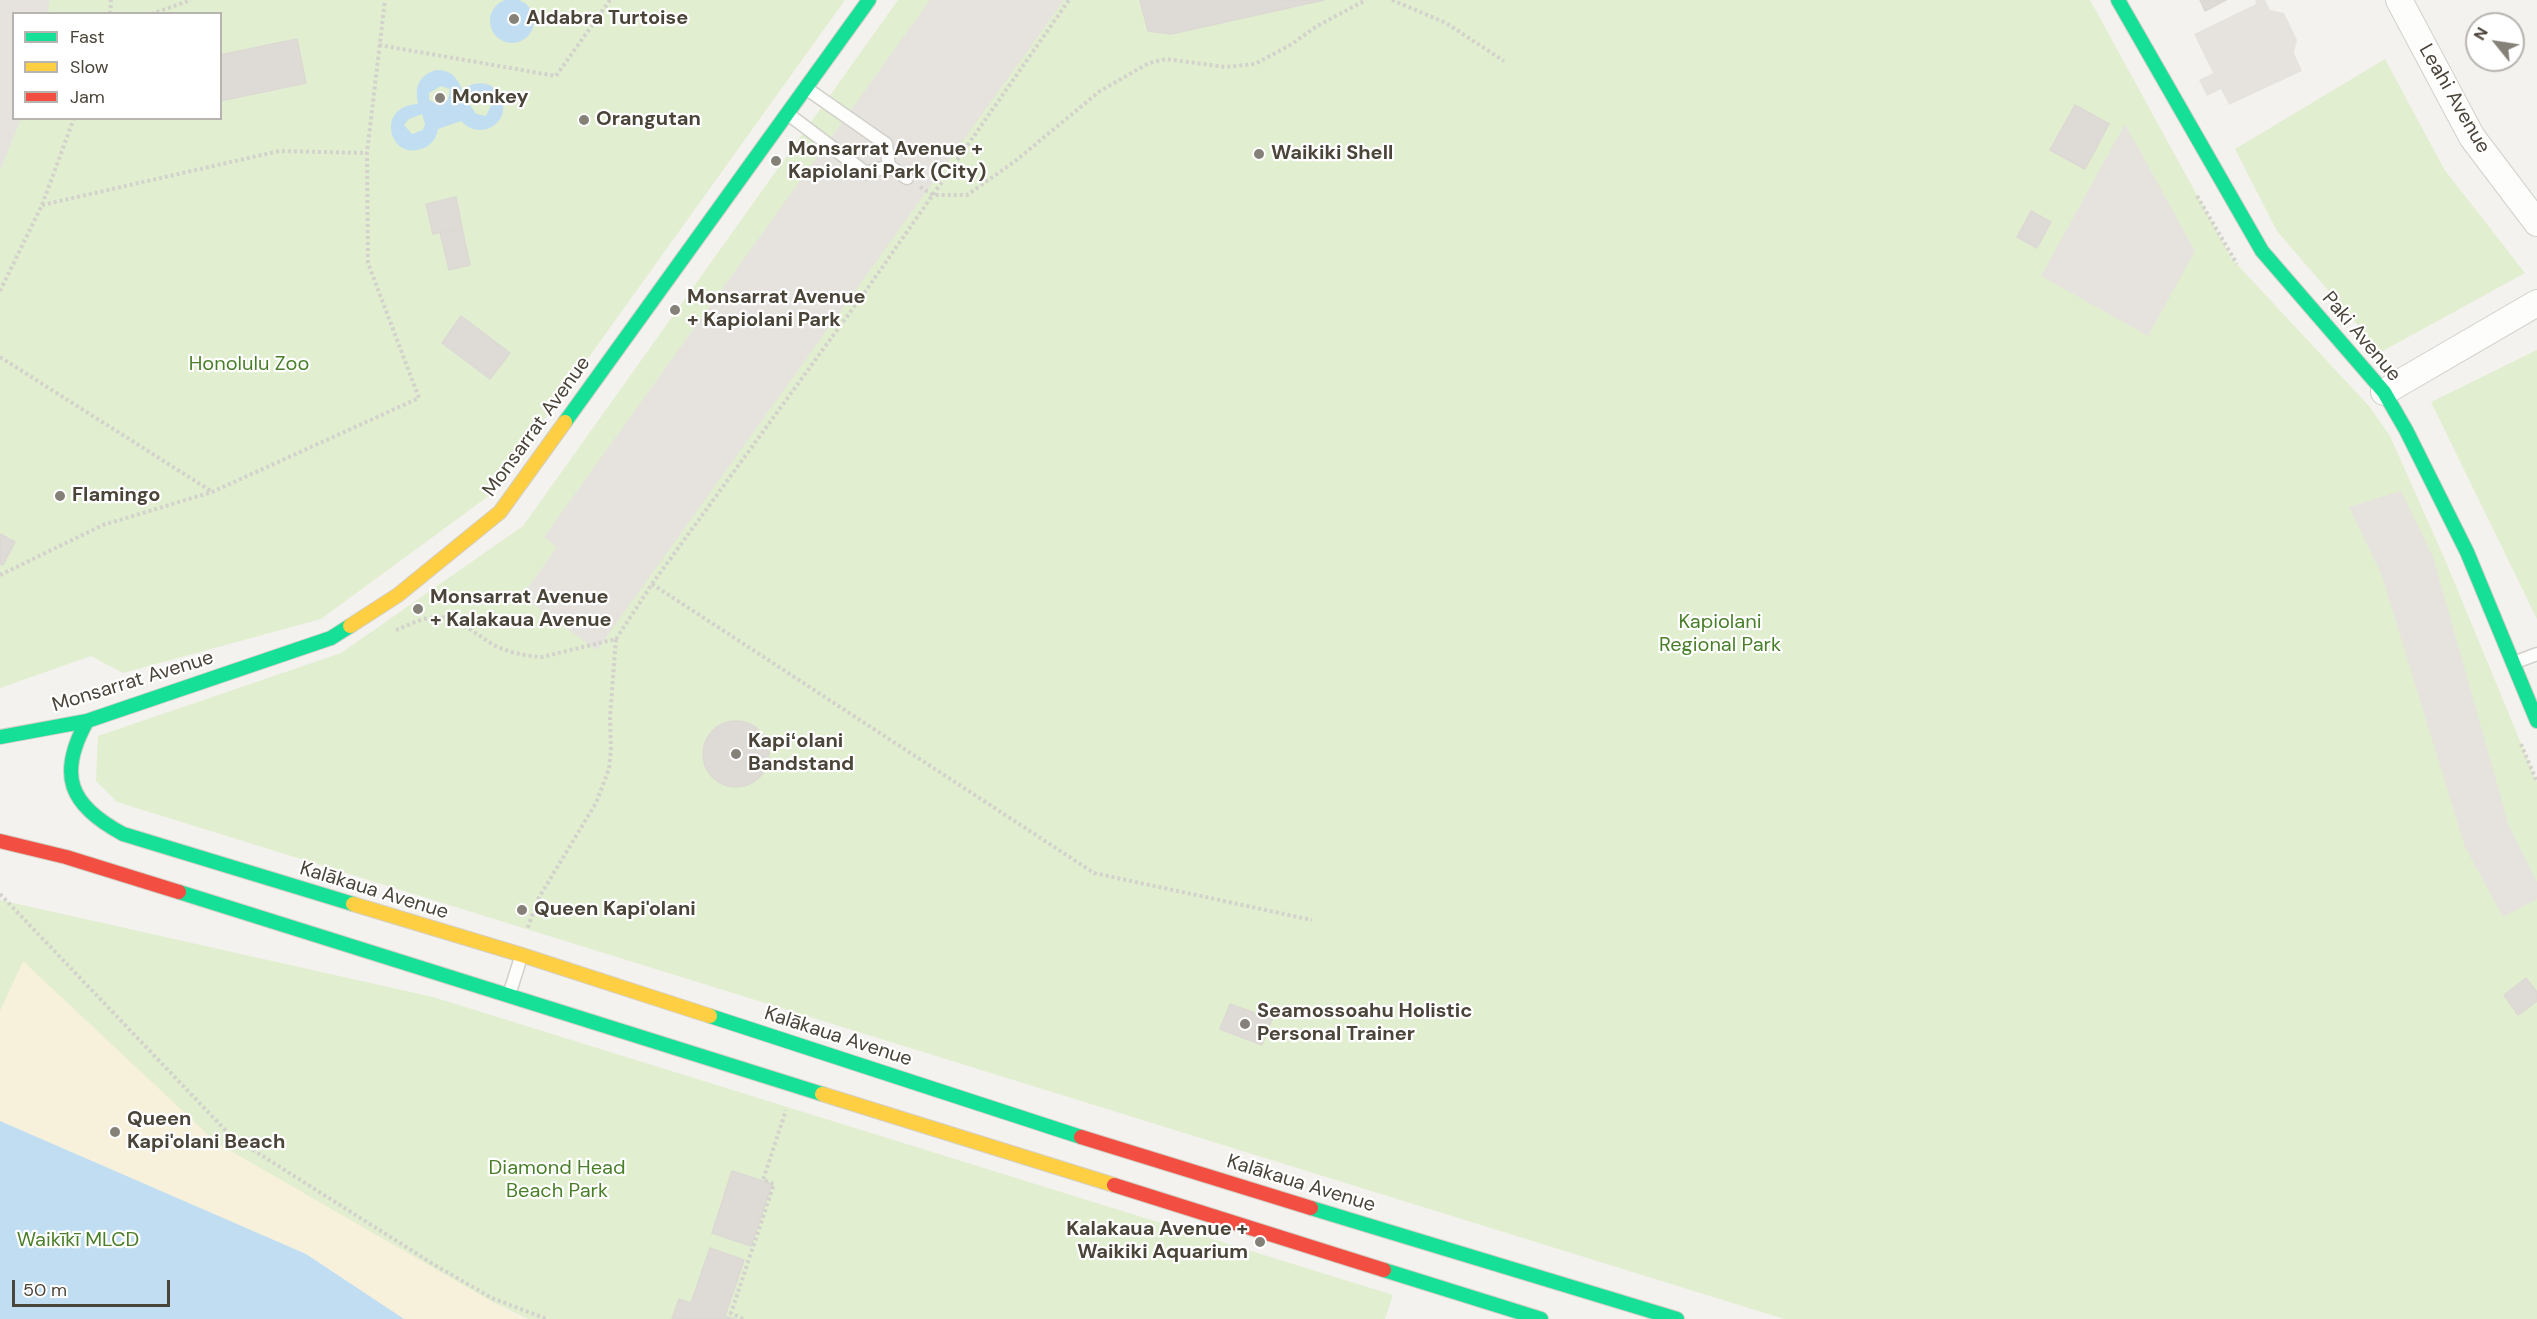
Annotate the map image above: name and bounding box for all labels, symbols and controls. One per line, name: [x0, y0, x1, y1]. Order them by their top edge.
place label: Aldabra Turtoise: [526, 7, 688, 31]
legend: [12, 12, 222, 120]
marker: Aldabra Turtoise: [507, 12, 521, 26]
north arrow: [2465, 12, 2525, 72]
text: N: [2469, 23, 2493, 44]
text: Fast: [70, 25, 105, 49]
street label: Leahi Avenue: [2413, 40, 2495, 158]
text: Slow: [70, 55, 109, 79]
text: Jam: [70, 85, 105, 109]
place label: Monkey: [452, 86, 529, 110]
marker: Monkey: [433, 91, 447, 105]
place label: Orangutan: [596, 108, 701, 132]
marker: Orangutan: [577, 113, 591, 127]
place label: Monsarrat Avenue + Kapiolani Park (City): [788, 138, 986, 185]
place label: Waikiki Shell: [1271, 142, 1393, 166]
marker: Waikiki Shell: [1252, 147, 1266, 161]
marker: Monsarrat Avenue + Kapiolani Park (City): [769, 154, 783, 168]
place label: Monsarrat Avenue + Kapiolani Park: [687, 286, 866, 333]
street label: Paki Avenue: [2316, 287, 2406, 387]
marker: Monsarrat Avenue + Kapiolani Park: [668, 303, 682, 317]
street label: Monsarrat Avenue: [478, 352, 596, 502]
park label: Honolulu Zoo: [189, 353, 309, 377]
place label: Flamingo: [72, 484, 161, 508]
marker: Flamingo: [53, 489, 67, 503]
place label: Monsarrat Avenue + Kalakaua Avenue: [430, 586, 612, 633]
marker: Monsarrat Avenue + Kalakaua Avenue: [411, 602, 425, 616]
park label: Kapiolani Regional Park: [1659, 611, 1781, 658]
street label: Monsarrat Avenue: [49, 646, 217, 718]
place label: Kapiʻolani Bandstand: [748, 730, 854, 777]
marker: Kapiʻolani Bandstand: [729, 747, 743, 761]
street label: Kalākaua Avenue: [297, 857, 451, 925]
place label: Queen Kapi'olani: [534, 898, 696, 922]
marker: Queen Kapi'olani: [515, 903, 529, 917]
place label: Seamossoahu Holistic Personal Trainer: [1257, 1000, 1472, 1047]
street label: Kalākaua Avenue: [761, 1002, 915, 1072]
marker: Seamossoahu Holistic Personal Trainer: [1238, 1017, 1252, 1031]
place label: Queen Kapi'olani Beach: [127, 1108, 285, 1155]
marker: Queen Kapi'olani Beach: [108, 1125, 122, 1139]
street label: Kalākaua Avenue: [1224, 1150, 1378, 1218]
park label: Diamond Head Beach Park: [489, 1157, 625, 1204]
place label: Kalakaua Avenue + Waikiki Aquarium: [1066, 1218, 1248, 1265]
park label: Waikīkī MLCD: [17, 1229, 139, 1253]
marker: Kalakaua Avenue + Waikiki Aquarium: [1253, 1235, 1267, 1249]
scale bar: [15, 1268, 172, 1306]
text: 50 m: [23, 1278, 67, 1302]

